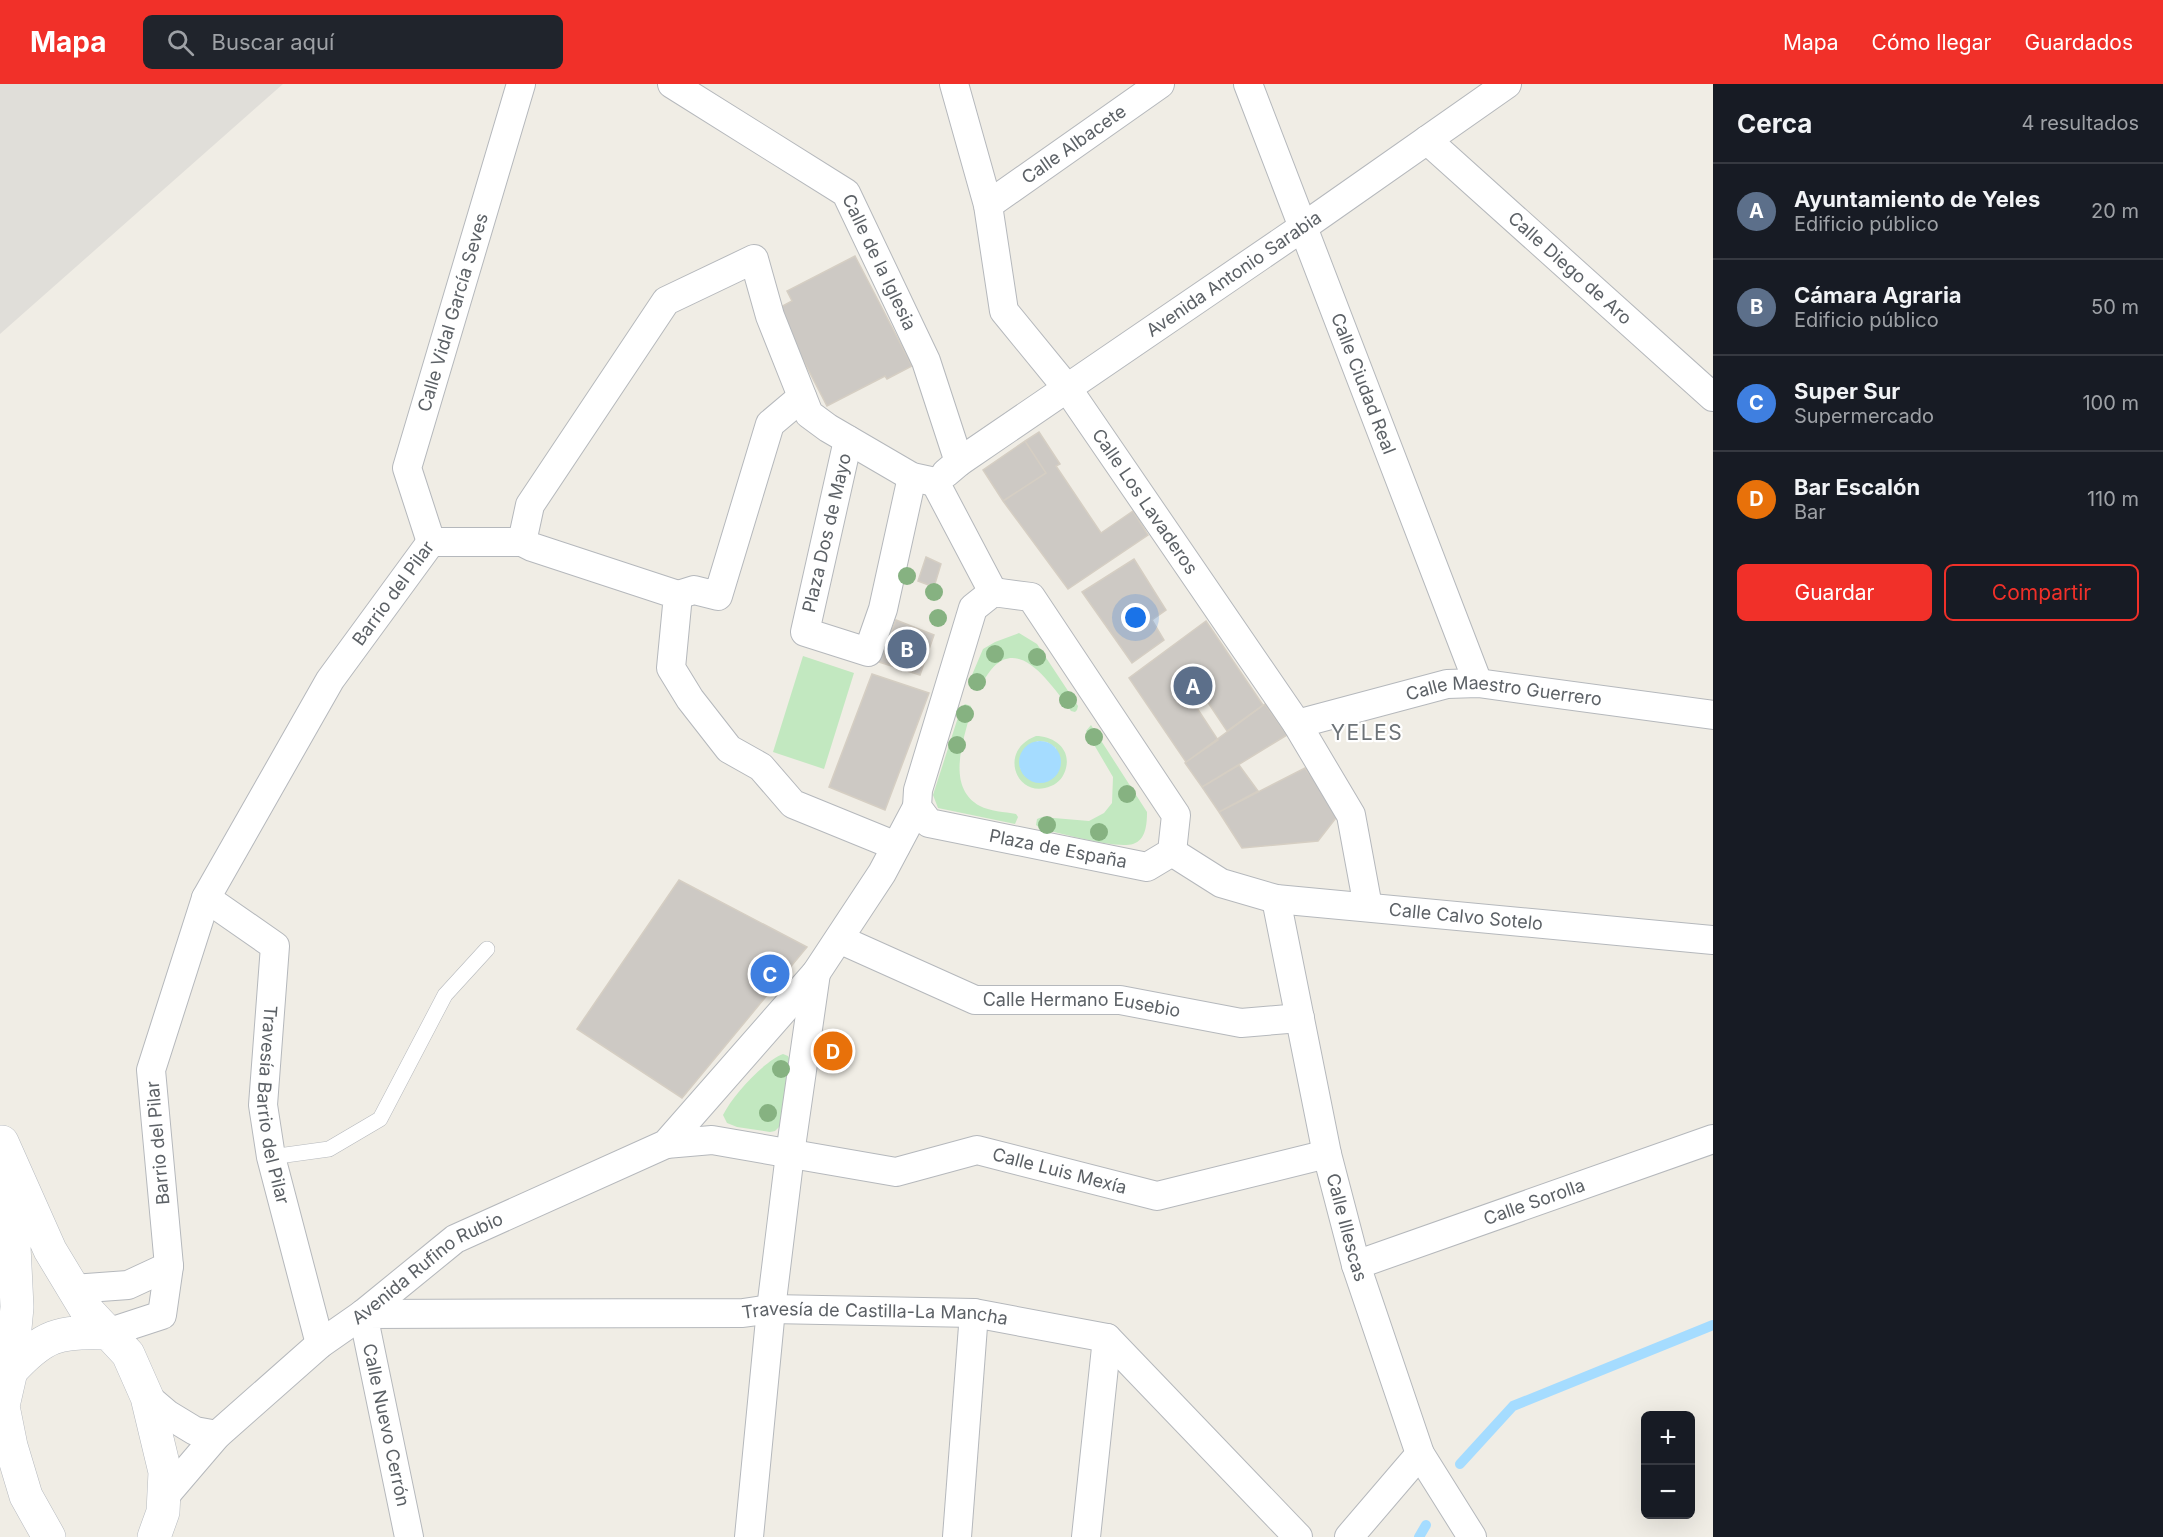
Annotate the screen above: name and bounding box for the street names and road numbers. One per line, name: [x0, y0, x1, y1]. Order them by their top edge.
street label: Calle Albacete: [1017, 100, 1130, 188]
street label: Calle de la Iglesia: [838, 191, 921, 334]
street label: Avenida Antonio Sarabia: [1142, 207, 1325, 341]
street label: Calle Diego de Aro: [1504, 207, 1636, 329]
street label: Calle Vidal García Seves: [413, 211, 492, 414]
street label: Calle Ciudad Real: [1327, 310, 1400, 457]
street label: Calle Los Lavaderos: [1088, 425, 1202, 578]
street label: Plaza Dos de Mayo: [798, 451, 855, 615]
street label: Barrio del Pilar: [348, 536, 438, 649]
street label: Calle Maestro Guerrero: [1403, 672, 1603, 710]
street label: Plaza de España: [987, 825, 1129, 872]
street label: Calle Calvo Sotelo: [1388, 899, 1544, 934]
street label: Calle Hermano Eusebio: [983, 989, 1182, 1021]
street label: Travesía Barrio del Pilar: [253, 1005, 294, 1206]
street label: Barrio del Pilar: [142, 1080, 173, 1206]
street label: Calle Luis Mexía: [990, 1143, 1129, 1198]
street label: Calle Illescas: [1322, 1171, 1372, 1284]
street label: Calle Sorolla: [1481, 1174, 1588, 1229]
street label: Avenida Rufino Rubio: [348, 1208, 506, 1328]
street label: Travesía de Castilla-La Mancha: [740, 1298, 1010, 1329]
street label: Calle Nuevo Cerrón: [359, 1341, 414, 1508]

